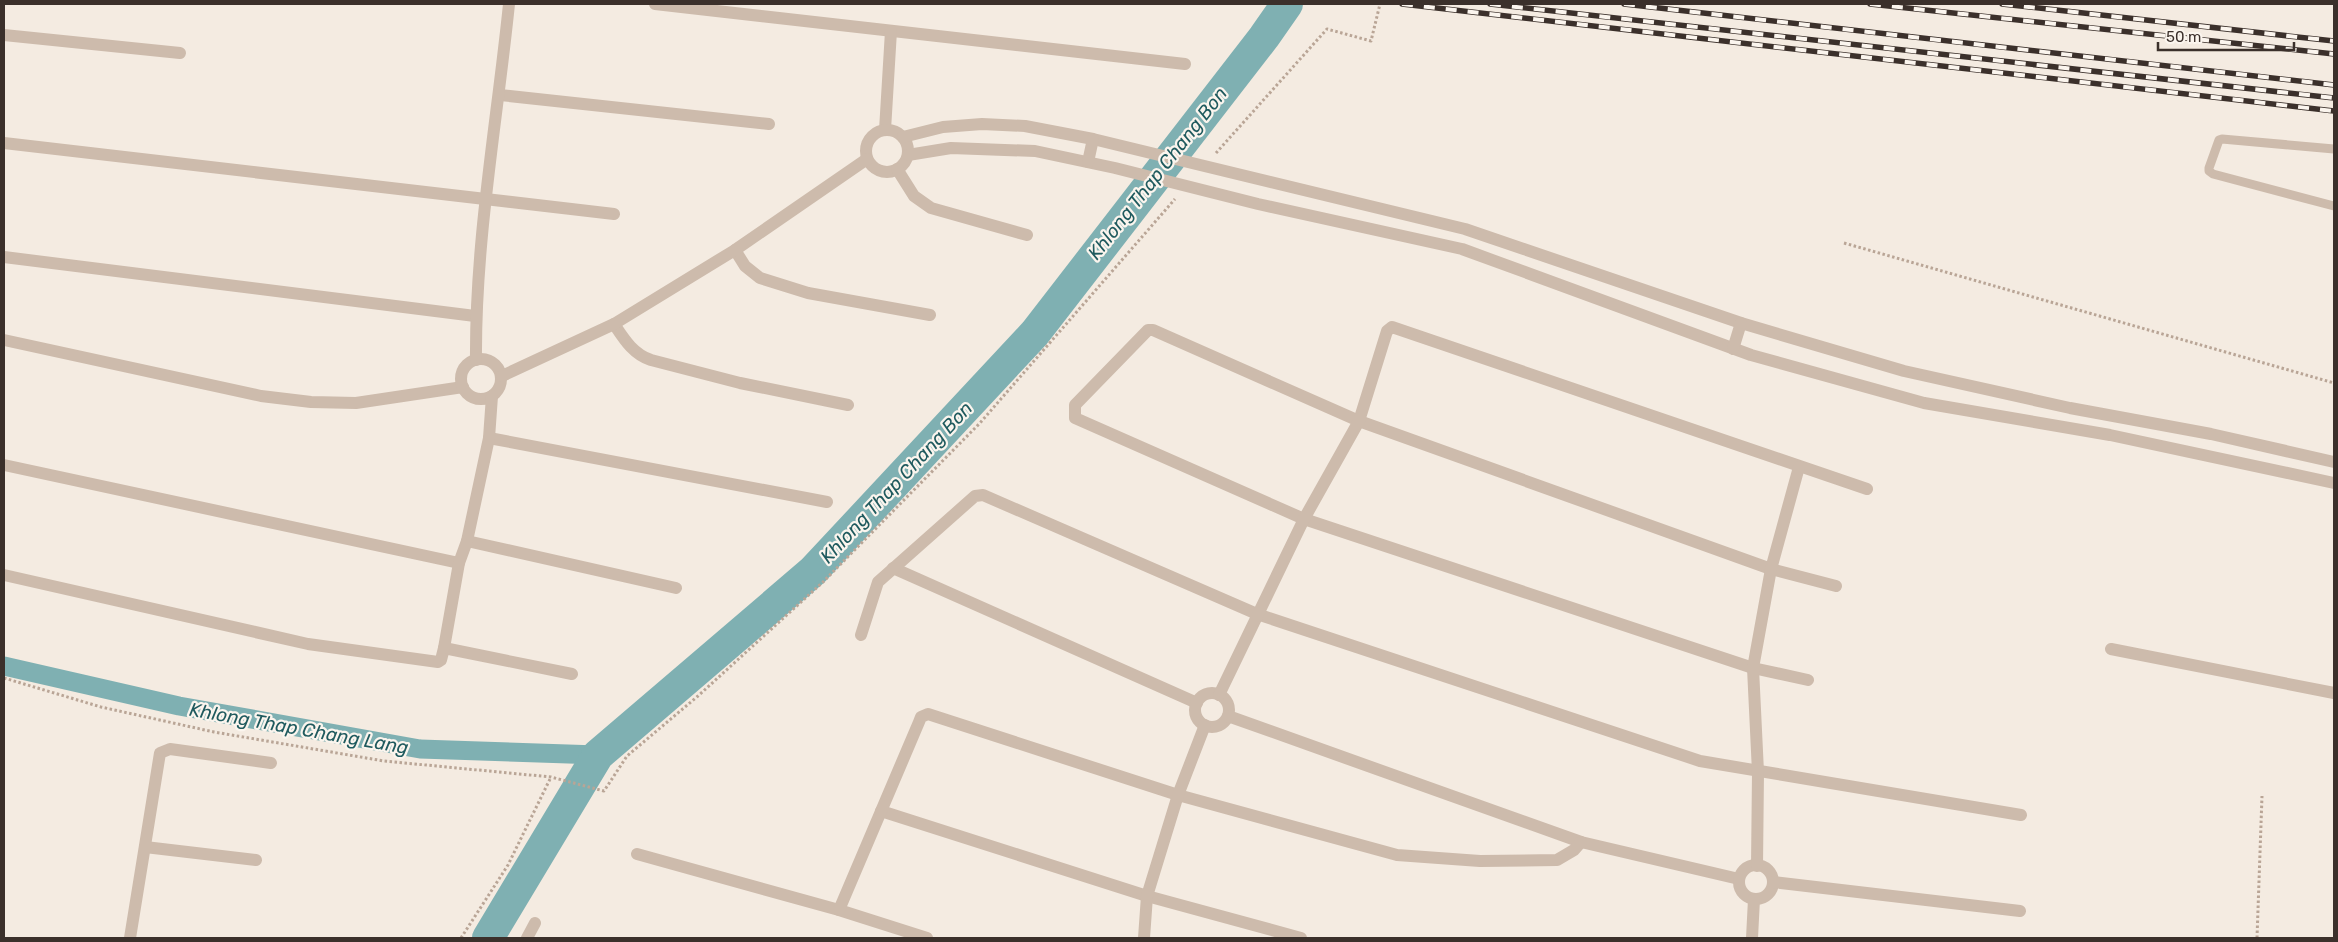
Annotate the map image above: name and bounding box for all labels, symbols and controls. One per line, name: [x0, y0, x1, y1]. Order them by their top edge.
scale bar: [2158, 20, 2294, 52]
text: 50 m: [2166, 28, 2201, 46]
water label: Khlong Thap Chang Bon: [1083, 82, 1232, 264]
water label: Khlong Thap Chang Bon: [815, 397, 977, 568]
water label: Khlong Thap Chang Lang: [188, 698, 410, 759]

